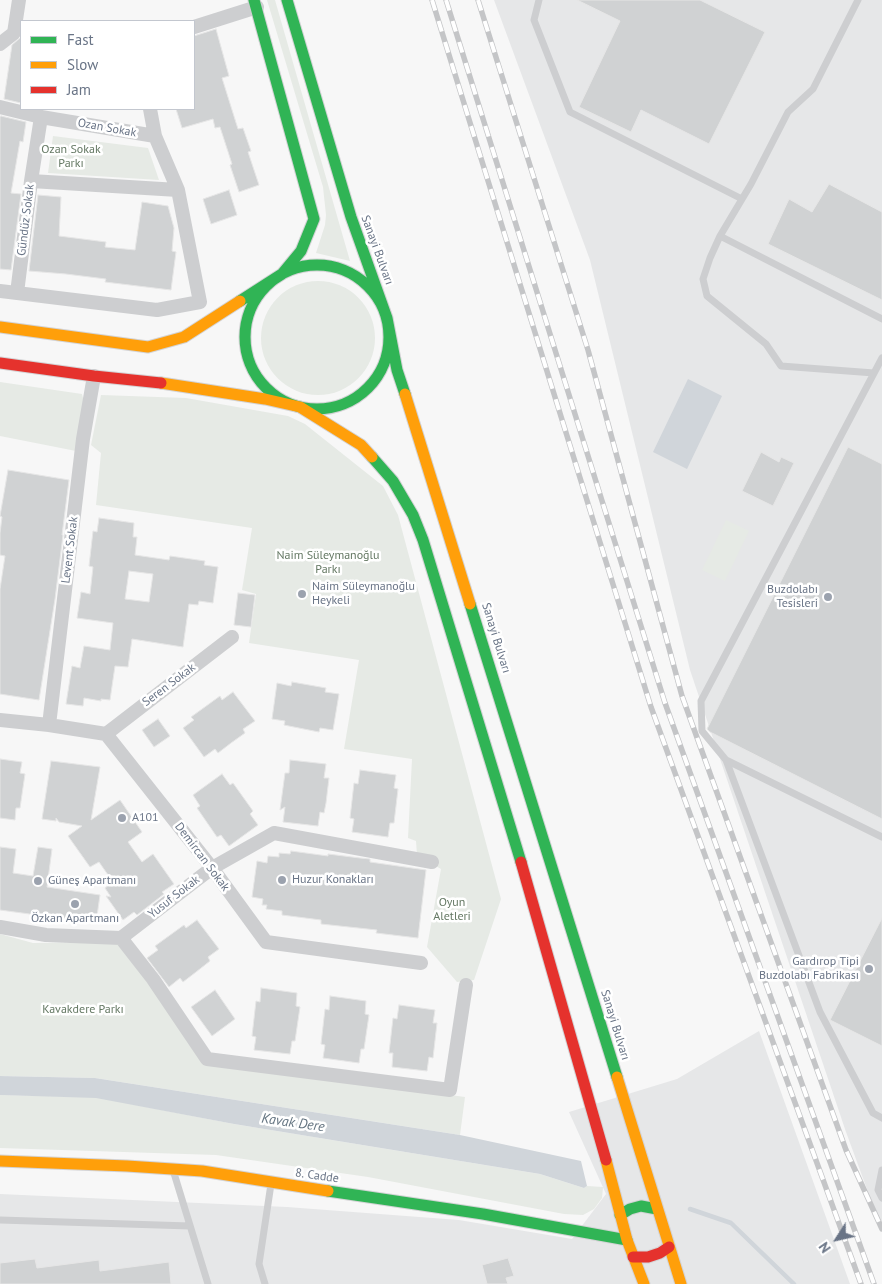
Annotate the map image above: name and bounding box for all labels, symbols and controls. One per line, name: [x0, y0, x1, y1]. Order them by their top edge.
legend: [20, 20, 195, 110]
text: Fast: [67, 30, 94, 49]
text: Slow: [67, 55, 98, 74]
text: Jam: [67, 80, 91, 99]
street label: Ozan Sokak: [77, 116, 137, 140]
park label: Ozan Sokak Parkı: [41, 143, 101, 171]
street label: Gündüz Sokak: [14, 183, 38, 257]
street label: Sanayi Bulvarı: [358, 213, 396, 287]
street label: Levent Sokak: [59, 516, 81, 584]
park label: Naim Süleymanoğlu Parkı: [276, 549, 380, 577]
place label: Naim Süleymanoğlu Heykeli: [312, 580, 415, 608]
place label: Buzdolabı Tesisleri: [767, 583, 818, 611]
marker: Naim Süleymanoğlu Heykeli: [296, 588, 308, 600]
marker: Buzdolabı Tesisleri: [822, 591, 834, 603]
street label: Sanayi Bulvarı: [478, 601, 514, 675]
street label: Seren Sokak: [140, 660, 198, 710]
place label: A101: [132, 811, 159, 825]
marker: A101: [116, 812, 128, 824]
street label: Demircan Sokak: [171, 820, 233, 894]
street label: Yusuf Sokak: [145, 873, 203, 921]
place label: Huzur Konakları: [292, 873, 374, 887]
place label: Güneş Apartmanı: [48, 874, 136, 888]
marker: Huzur Konakları: [276, 874, 288, 886]
marker: Güneş Apartmanı: [32, 875, 44, 887]
park label: Oyun Aletleri: [433, 896, 471, 924]
marker: Özkan Apartmanı: [69, 898, 81, 910]
place label: Özkan Apartmanı: [31, 912, 119, 926]
place label: Gardırop Tipi Buzdolabı Fabrikası: [759, 955, 859, 983]
marker: Gardırop Tipi Buzdolabı Fabrikası: [863, 963, 875, 975]
street label: Sanayi Bulvarı: [597, 988, 633, 1062]
park label: Kavakdere Parkı: [42, 1003, 124, 1017]
water label: Kavak Dere: [260, 1110, 326, 1136]
street label: 8. Cadde: [294, 1166, 340, 1186]
north arrow: [812, 1214, 862, 1264]
text: N: [815, 1239, 835, 1257]

